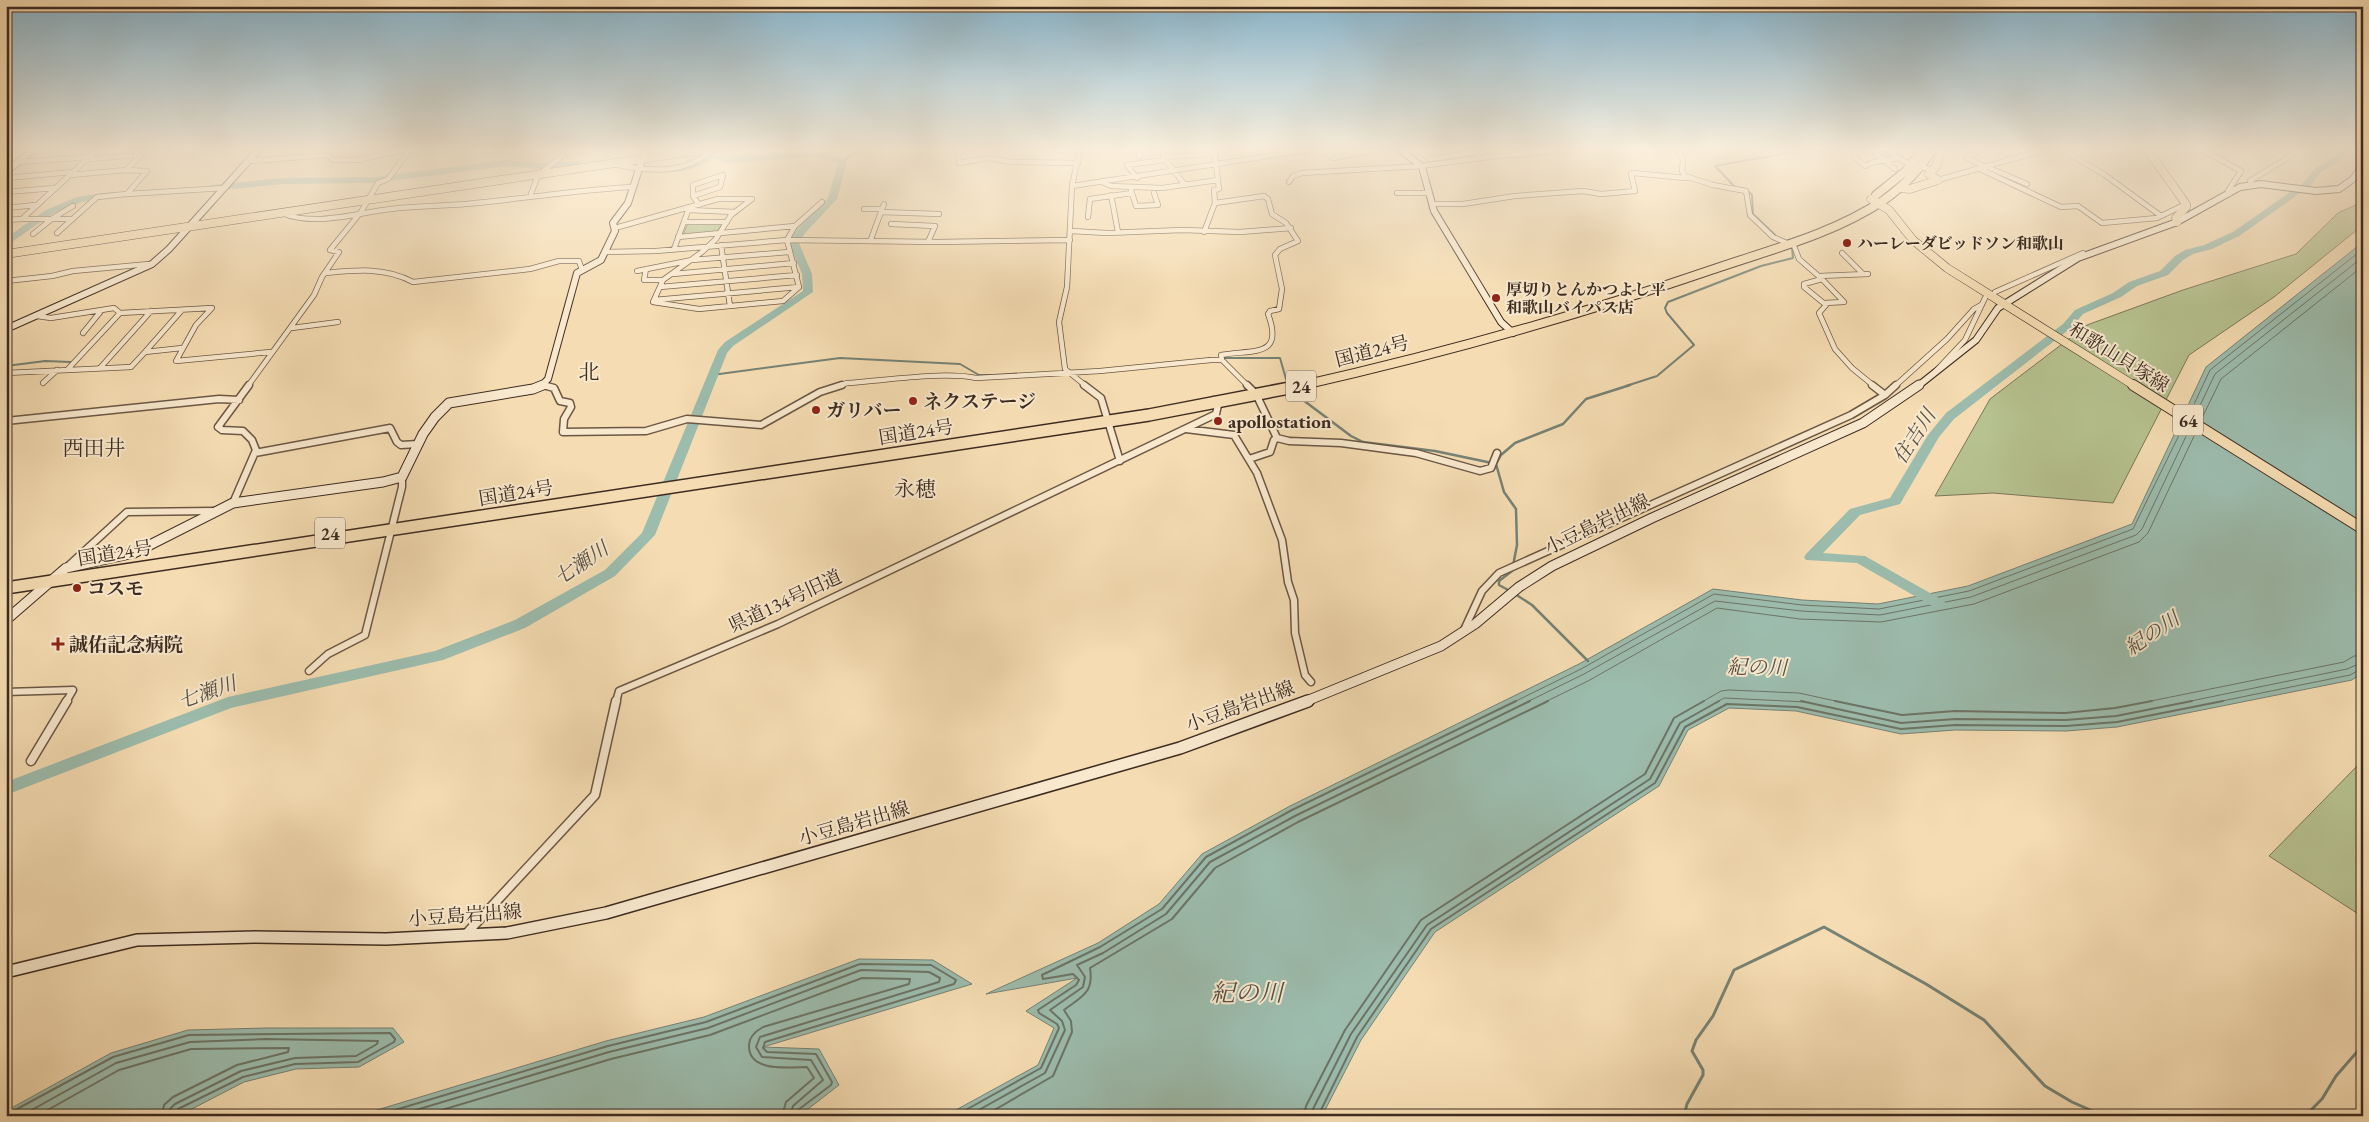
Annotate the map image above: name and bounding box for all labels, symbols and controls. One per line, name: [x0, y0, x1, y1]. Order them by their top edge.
place label: ハーレーダビッドソン和歌山: [1857, 233, 2064, 254]
marker: ハーレーダビッドソン和歌山: [1841, 237, 1853, 249]
place label: 厚切りとんかつよし平 和歌山バイパス店: [1506, 279, 1666, 318]
marker: 厚切りとんかつよし平 和歌山バイパス店: [1490, 292, 1502, 304]
street label: 和歌山貝塚線: [2064, 316, 2174, 398]
street label: 国道24号: [1332, 330, 1412, 372]
district label: 北: [579, 358, 600, 385]
road number: 24: [1286, 371, 1316, 402]
place label: ネクステージ: [923, 389, 1036, 414]
marker: ネクステージ: [907, 395, 919, 407]
place label: ガリバー: [826, 398, 901, 423]
water label: 住吉川: [1887, 402, 1942, 468]
marker: ガリバー: [810, 404, 822, 416]
road number: 64: [2173, 404, 2203, 436]
place label: apollostation: [1228, 409, 1332, 434]
street label: 国道24号: [877, 414, 955, 450]
marker: apollostation: [1212, 415, 1224, 427]
district label: 西田井: [63, 434, 126, 461]
street label: 国道24号: [477, 475, 555, 511]
district label: 永穂: [894, 475, 936, 502]
street label: 小豆島岩出線: [1540, 488, 1654, 560]
road number: 24: [315, 518, 345, 548]
water label: 七瀬川: [549, 534, 615, 591]
street label: 国道24号: [76, 535, 154, 571]
street label: 県道134号旧道: [724, 564, 846, 638]
place label: コスモ: [87, 576, 144, 601]
marker: コスモ: [71, 582, 83, 594]
water label: 紀の川: [2120, 604, 2186, 661]
place label: 誠佑記念病院: [69, 632, 183, 657]
marker: 誠佑記念病院: [51, 637, 65, 651]
water label: 紀の川: [1727, 653, 1789, 681]
water label: 七瀬川: [174, 669, 241, 714]
street label: 小豆島岩出線: [1182, 675, 1298, 737]
street label: 小豆島岩出線: [796, 795, 912, 851]
street label: 小豆島岩出線: [407, 899, 523, 931]
water label: 紀の川: [1211, 977, 1286, 1008]

